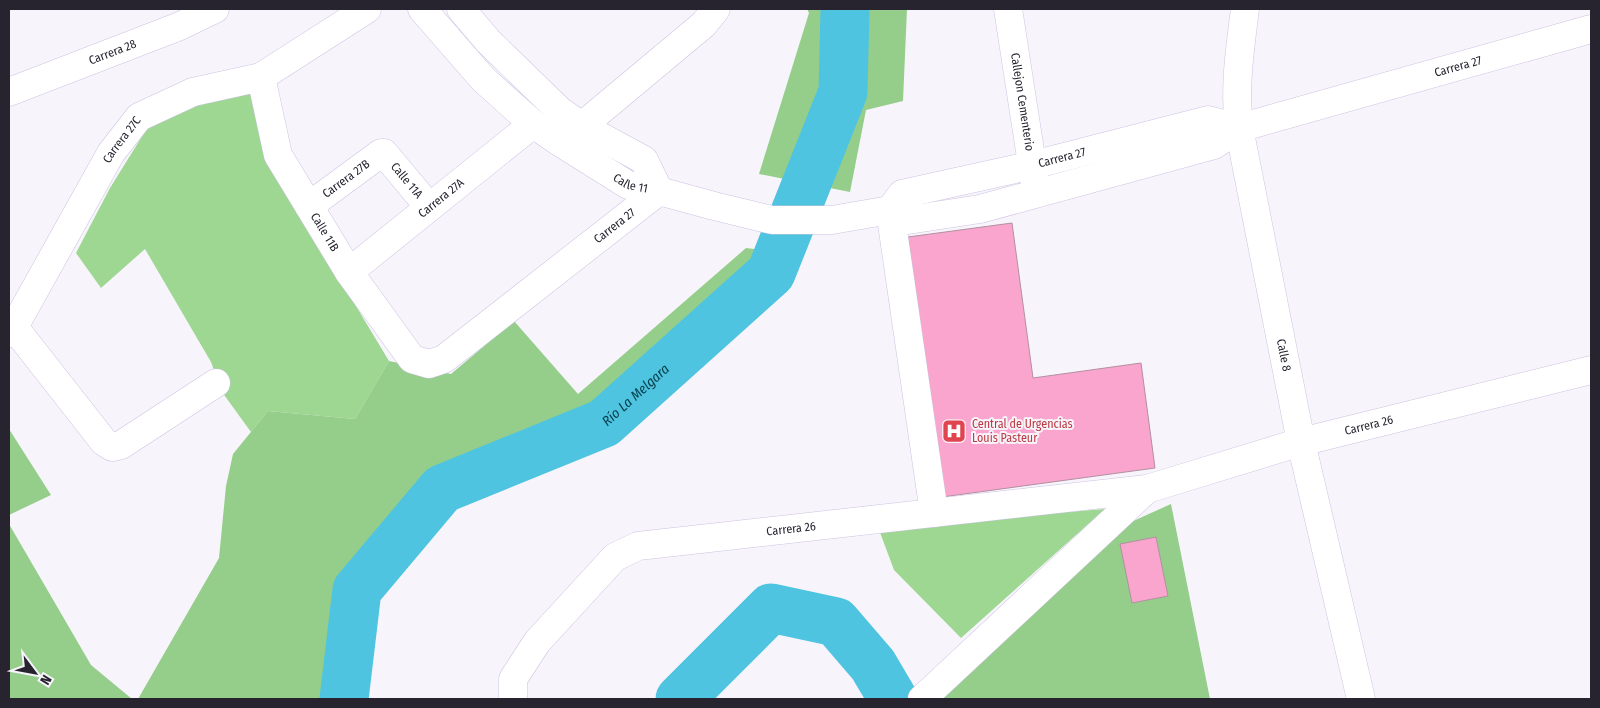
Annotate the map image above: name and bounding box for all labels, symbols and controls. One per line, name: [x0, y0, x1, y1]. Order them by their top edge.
street label: Carrera 28: [87, 37, 138, 68]
street label: Callejon Cementerio: [1008, 52, 1037, 152]
street label: Carrera 27: [1433, 53, 1483, 80]
street label: Carrera 27C: [100, 114, 144, 165]
street label: Carrera 27: [1037, 145, 1087, 170]
street label: Carrera 27B: [320, 157, 373, 201]
street label: Calle 11A: [388, 160, 426, 202]
street label: Calle 11: [611, 171, 649, 196]
street label: Carrera 27A: [415, 175, 467, 221]
street label: Carrera 27: [591, 205, 638, 246]
street label: Calle 11B: [308, 210, 342, 254]
street label: Calle 8: [1274, 338, 1294, 373]
water label: Río La Melgara: [599, 361, 673, 430]
street label: Carrera 26: [1343, 412, 1395, 438]
place label: Central de Urgencias Louis Pasteur: [972, 417, 1073, 445]
hospital icon: Central de Urgencias Louis Pasteur: [941, 418, 967, 444]
street label: Carrera 26: [766, 519, 817, 539]
north arrow: [10, 648, 60, 698]
text: N: [36, 672, 55, 688]

